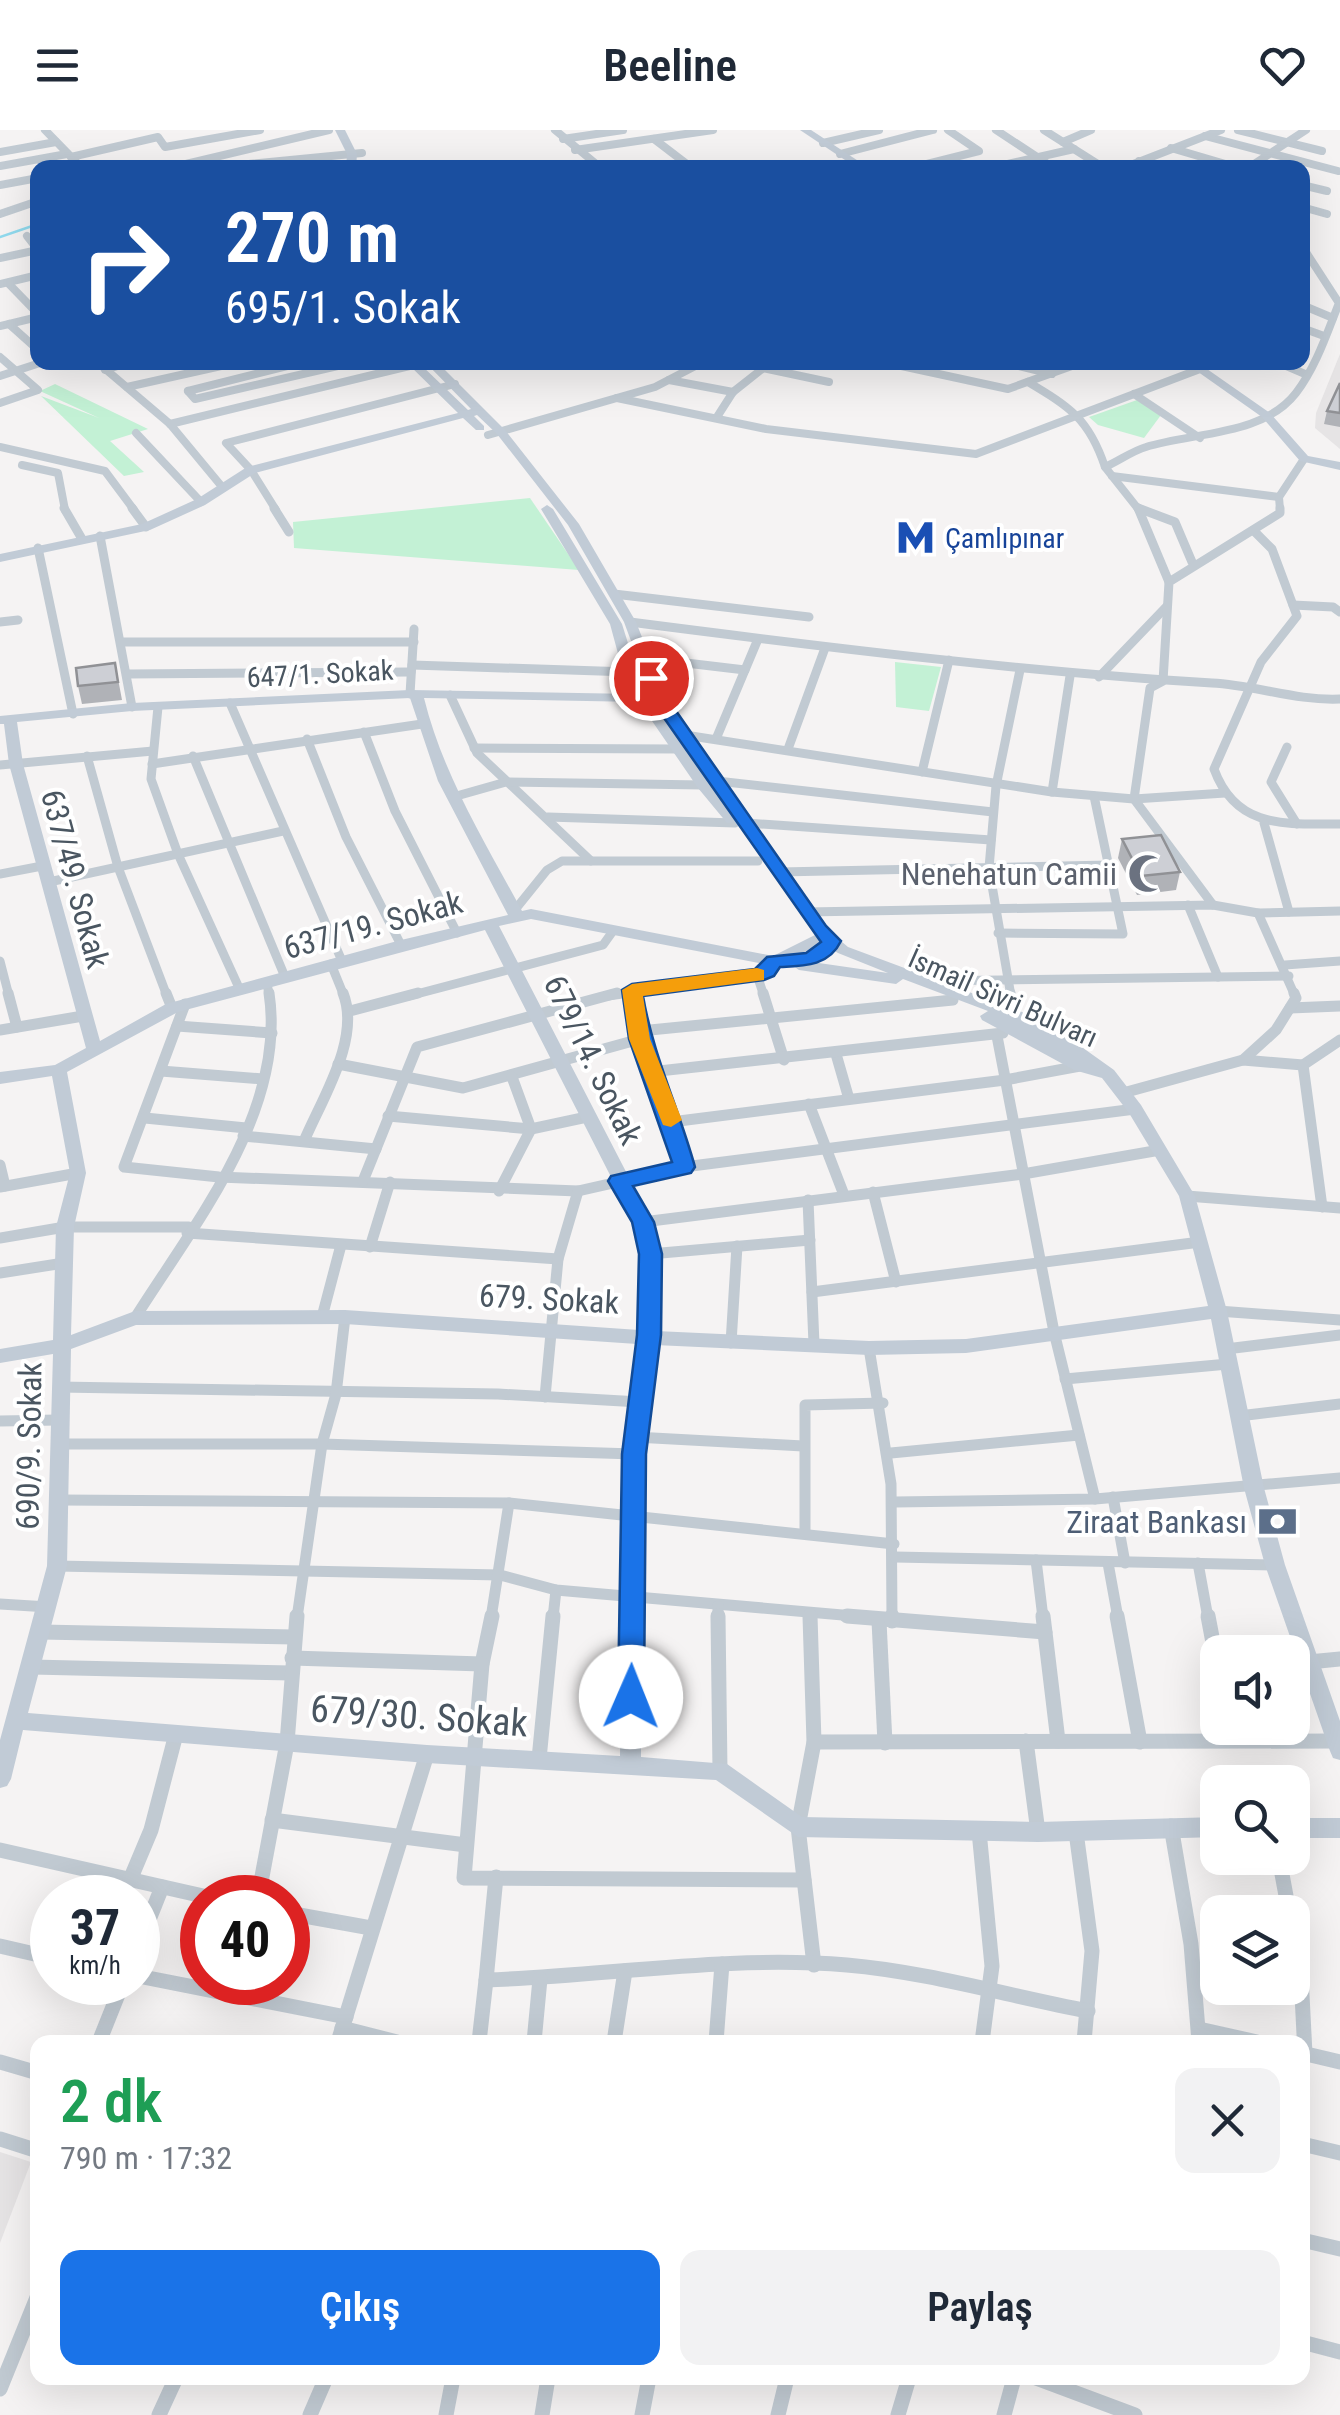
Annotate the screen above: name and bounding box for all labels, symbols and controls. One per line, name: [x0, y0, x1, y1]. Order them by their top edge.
icon: menu: [30, 38, 85, 93]
icon: heart: [1255, 38, 1310, 93]
text: Beeline: [603, 39, 737, 92]
text: 270 m: [225, 197, 399, 279]
icon: right: [60, 200, 190, 330]
text: 695/1. Sokak: [225, 281, 461, 334]
metro station icon: Çamlıpınar: [894, 517, 936, 559]
place label: Çamlıpınar: [945, 522, 1064, 555]
pin: [609, 636, 694, 721]
icon: arrive: [624, 651, 679, 706]
street label: 647/1. Sokak: [246, 654, 394, 694]
street label: 637/49. Sokak: [33, 785, 117, 973]
mosque icon: Nenehatun Camii: [1126, 853, 1168, 895]
place label: Nenehatun Camii: [901, 855, 1117, 893]
street label: 637/19. Sokak: [279, 883, 467, 967]
street label: İsmail Sivri Bulvarı: [903, 942, 1103, 1054]
street label: 679/14. Sokak: [536, 969, 651, 1151]
street label: 679. Sokak: [478, 1276, 620, 1322]
street label: 690/9. Sokak: [9, 1361, 49, 1530]
bank icon: Ziraat Bankası: [1256, 1501, 1298, 1543]
place label: Ziraat Bankası: [1066, 1503, 1247, 1541]
map controls: [1200, 1635, 1310, 2005]
button: sound: [1200, 1635, 1310, 1745]
position arrow: [579, 1645, 683, 1749]
street label: 679/30. Sokak: [309, 1686, 529, 1746]
button: search: [1200, 1765, 1310, 1875]
speed limit sign: 40: [180, 1875, 310, 2005]
button: layers: [1200, 1895, 1310, 2005]
text: 37: [70, 1899, 120, 1957]
text: km/h: [69, 1951, 121, 1980]
text: 2 dk: [60, 2066, 162, 2137]
button: close: [1175, 2068, 1280, 2173]
text: 790 m · 17:32: [60, 2139, 232, 2177]
button: Çıkış: [60, 2250, 660, 2365]
button: Paylaş: [680, 2250, 1280, 2365]

